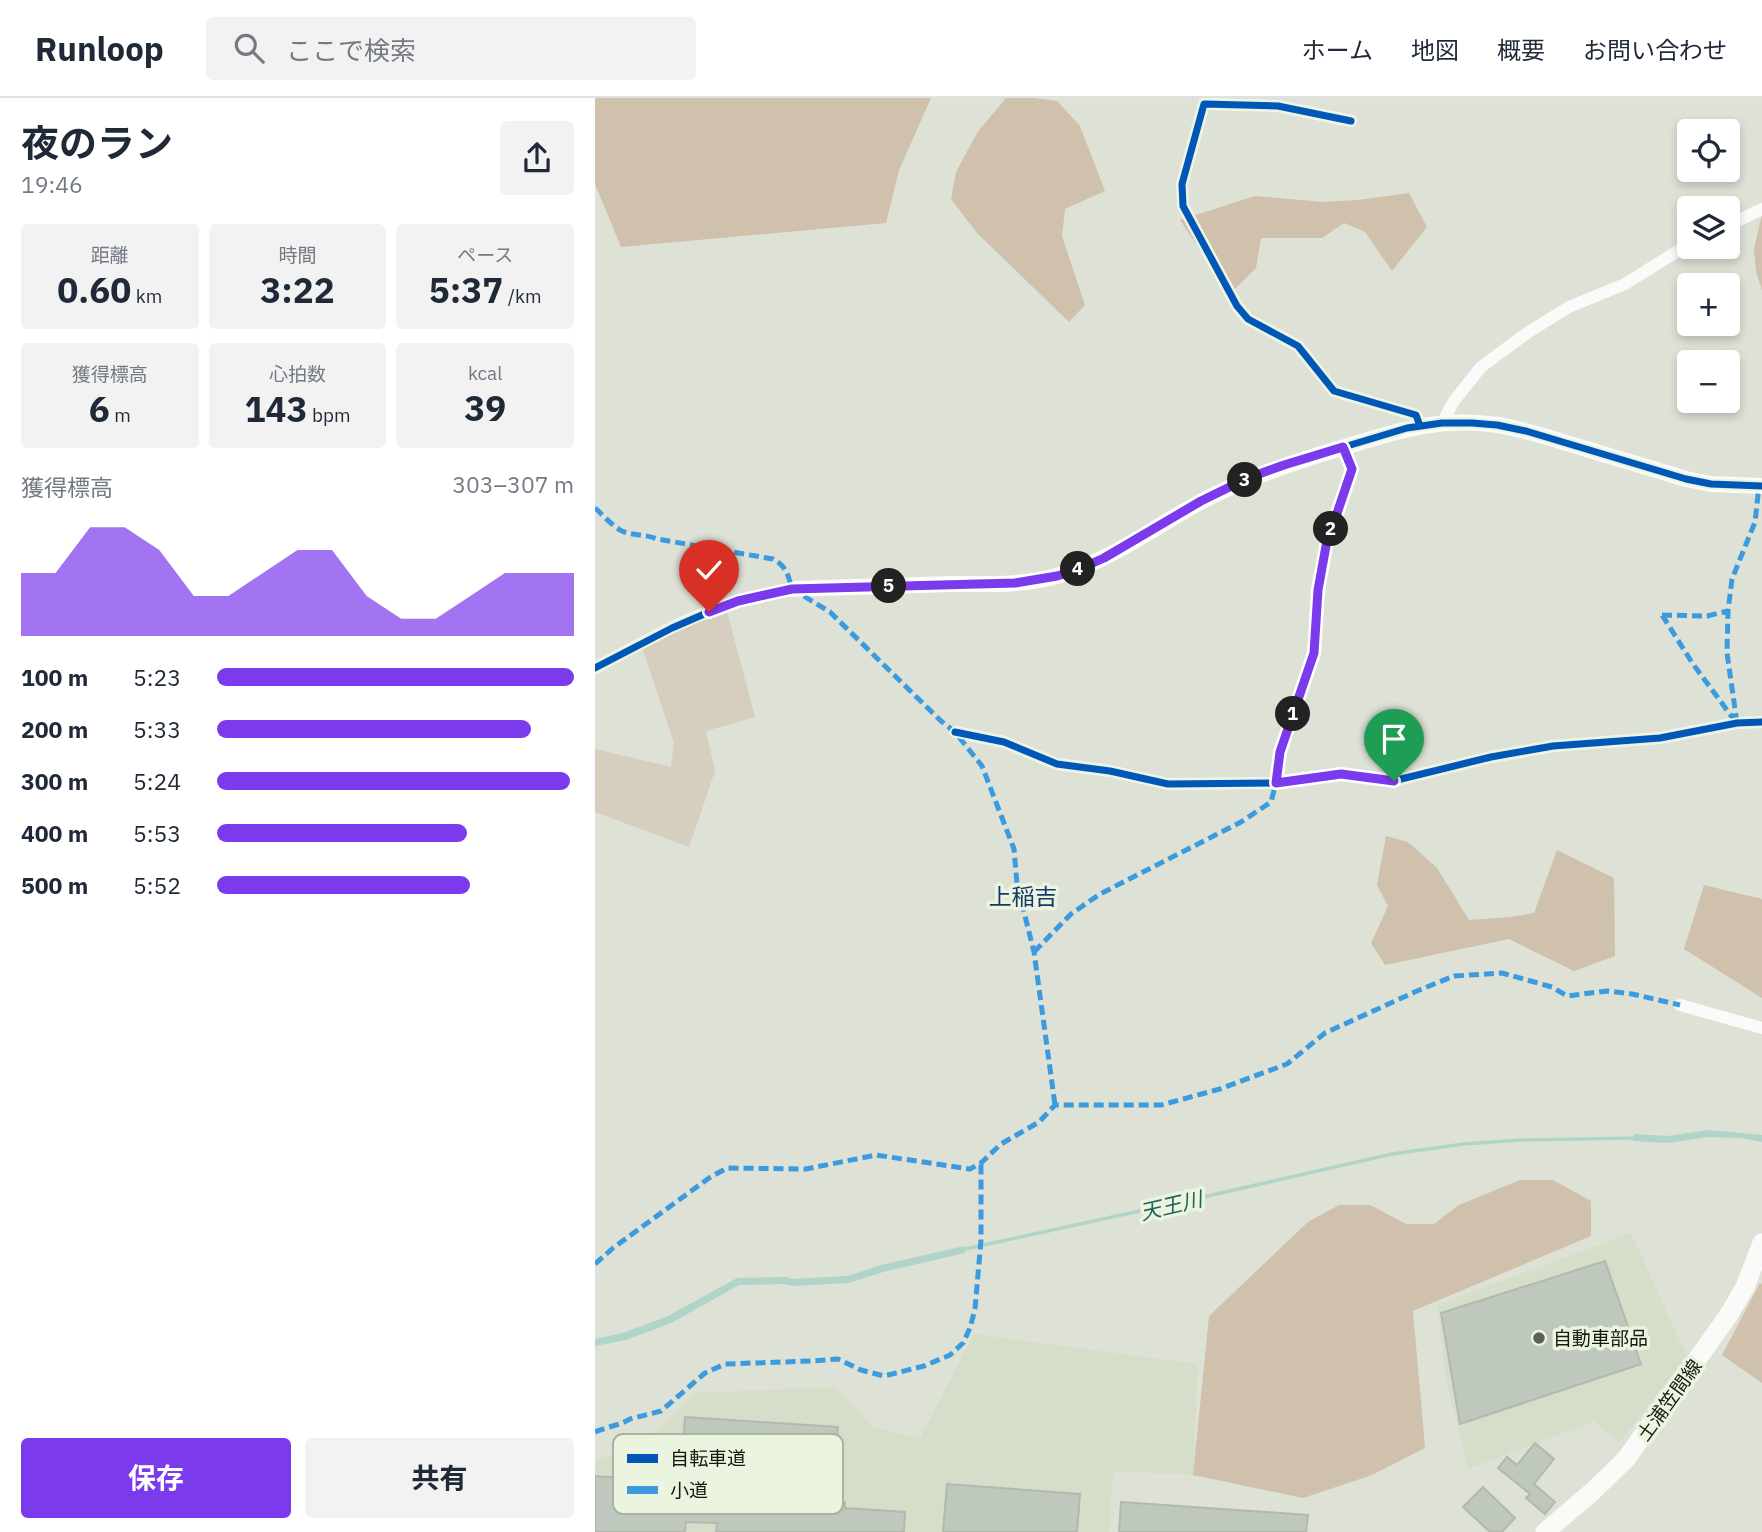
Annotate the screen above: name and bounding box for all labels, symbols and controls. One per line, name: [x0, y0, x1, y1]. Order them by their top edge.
search box: [206, 17, 696, 80]
text: Runloop: [35, 27, 164, 70]
icon: search: [230, 29, 268, 67]
text: ここで検索: [286, 33, 416, 67]
text: ホーム: [1302, 34, 1373, 66]
text: 地図: [1411, 34, 1459, 66]
text: 概要: [1497, 34, 1545, 66]
text: お問い合わせ: [1583, 34, 1727, 66]
text: 夜のラン: [21, 118, 173, 167]
map controls: [1677, 119, 1740, 413]
button: locate: [1677, 119, 1740, 182]
button: share: [500, 121, 574, 195]
text: 19:46: [21, 169, 83, 199]
button: layers: [1677, 196, 1740, 259]
text: 距離: [91, 243, 129, 267]
text: 時間: [278, 243, 317, 267]
text: ペース: [457, 243, 513, 267]
text: 0.60: [57, 267, 131, 313]
text: 3:22: [260, 267, 335, 313]
text: 5:37: [429, 267, 503, 313]
button: +: [1677, 273, 1740, 336]
text: km: [131, 284, 162, 308]
text: /km: [503, 284, 542, 308]
button: −: [1677, 350, 1740, 413]
text: kcal: [468, 361, 502, 385]
text: 獲得標高: [72, 362, 148, 386]
text: 心拍数: [269, 362, 326, 386]
text: 39: [464, 385, 506, 431]
text: 6: [89, 386, 110, 432]
text: 143: [244, 386, 307, 432]
text: m: [110, 403, 131, 427]
text: bpm: [307, 403, 351, 427]
pin: 3: [1227, 462, 1263, 498]
text: 3: [1239, 467, 1250, 491]
text: 303–307 m: [452, 469, 574, 499]
text: 獲得標高: [21, 472, 113, 502]
pin: 2: [1313, 512, 1349, 546]
text: 2: [1325, 516, 1336, 540]
pin: [679, 540, 739, 612]
icon: check: [690, 551, 728, 589]
pin: 4: [1061, 552, 1095, 587]
text: 4: [1072, 556, 1083, 580]
pin: 5: [871, 568, 907, 603]
text: 5: [883, 573, 894, 597]
text: 100 m: [21, 662, 88, 692]
text: 5:23: [133, 662, 181, 692]
pin: 1: [1275, 696, 1311, 732]
text: 1: [1287, 701, 1298, 725]
pin: [1364, 709, 1424, 781]
text: 200 m: [21, 714, 88, 744]
text: 5:33: [133, 714, 181, 744]
icon: arrive: [1375, 720, 1413, 758]
text: 300 m: [21, 766, 88, 796]
text: 5:24: [133, 766, 181, 796]
text: 400 m: [21, 818, 88, 848]
text: 5:53: [133, 818, 181, 848]
text: 500 m: [21, 870, 88, 900]
text: 5:52: [133, 870, 181, 900]
district label: 上稲吉: [989, 881, 1058, 911]
water label: 天王川: [1137, 1184, 1207, 1226]
place label: 自動車部品: [1553, 1326, 1648, 1350]
marker: 自動車部品: [1531, 1330, 1547, 1346]
street label: 土浦笠間線: [1631, 1355, 1707, 1445]
legend: [613, 1434, 843, 1514]
button: 保存: [21, 1438, 291, 1518]
button: 共有: [305, 1438, 574, 1518]
text: 自転車道: [670, 1446, 746, 1470]
text: 小道: [670, 1478, 708, 1502]

